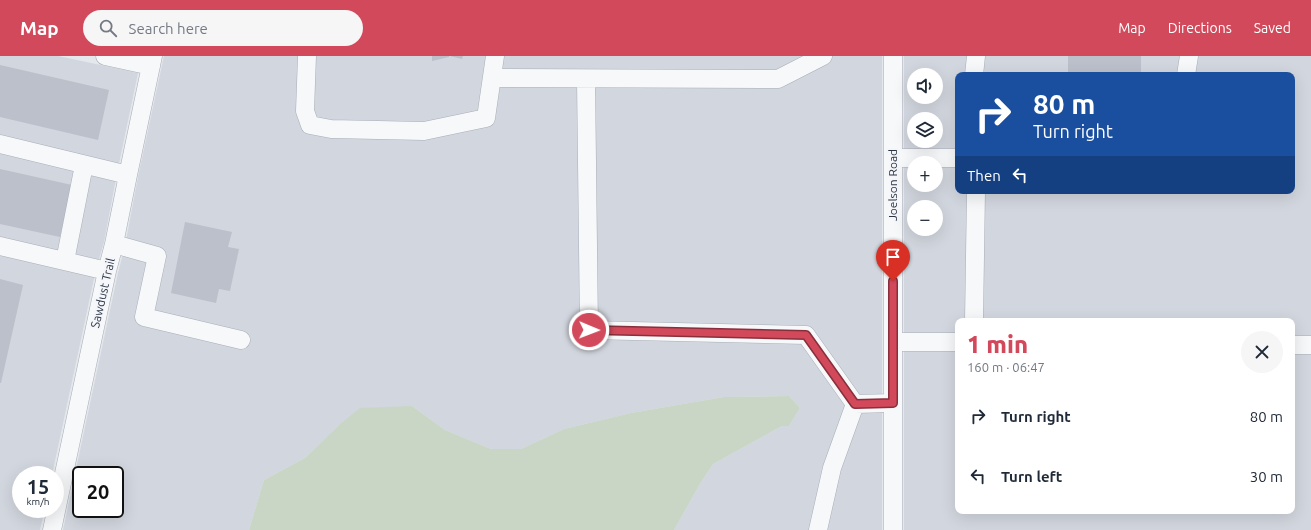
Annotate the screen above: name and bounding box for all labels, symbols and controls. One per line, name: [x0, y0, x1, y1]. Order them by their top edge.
search box: [83, 10, 363, 46]
text: Map: [20, 17, 59, 39]
icon: search: [97, 17, 119, 39]
text: Search here: [129, 20, 208, 37]
text: Map: [1118, 20, 1146, 36]
text: Directions: [1168, 20, 1232, 36]
text: Saved: [1254, 20, 1291, 36]
map controls: [907, 68, 943, 236]
button: sound: [907, 68, 943, 104]
icon: right: [967, 88, 1019, 140]
text: 80 m: [1033, 88, 1095, 119]
button: layers: [907, 112, 943, 148]
text: Turn right: [1033, 121, 1113, 141]
street label: Joelson Road: [886, 149, 899, 221]
button: +: [907, 156, 943, 192]
icon: left: [1009, 164, 1031, 186]
text: Then: [967, 167, 1001, 184]
button: −: [907, 200, 943, 236]
pin: [876, 240, 910, 281]
icon: arrive: [882, 246, 904, 268]
street label: Sawdust Trail: [88, 257, 117, 329]
position arrow: [568, 309, 610, 351]
text: 1 min: [967, 331, 1028, 358]
button: close: [1241, 331, 1283, 373]
text: 160 m · 06:47: [967, 360, 1045, 374]
icon: right: [967, 405, 989, 427]
text: Turn right: [1001, 408, 1071, 425]
text: 80 m: [1250, 408, 1283, 425]
icon: left: [967, 465, 989, 487]
speed limit sign: 20: [72, 466, 124, 518]
text: Turn left: [1001, 468, 1062, 485]
text: 30 m: [1250, 468, 1283, 485]
text: 15: [27, 475, 49, 498]
text: km/h: [26, 496, 50, 507]

